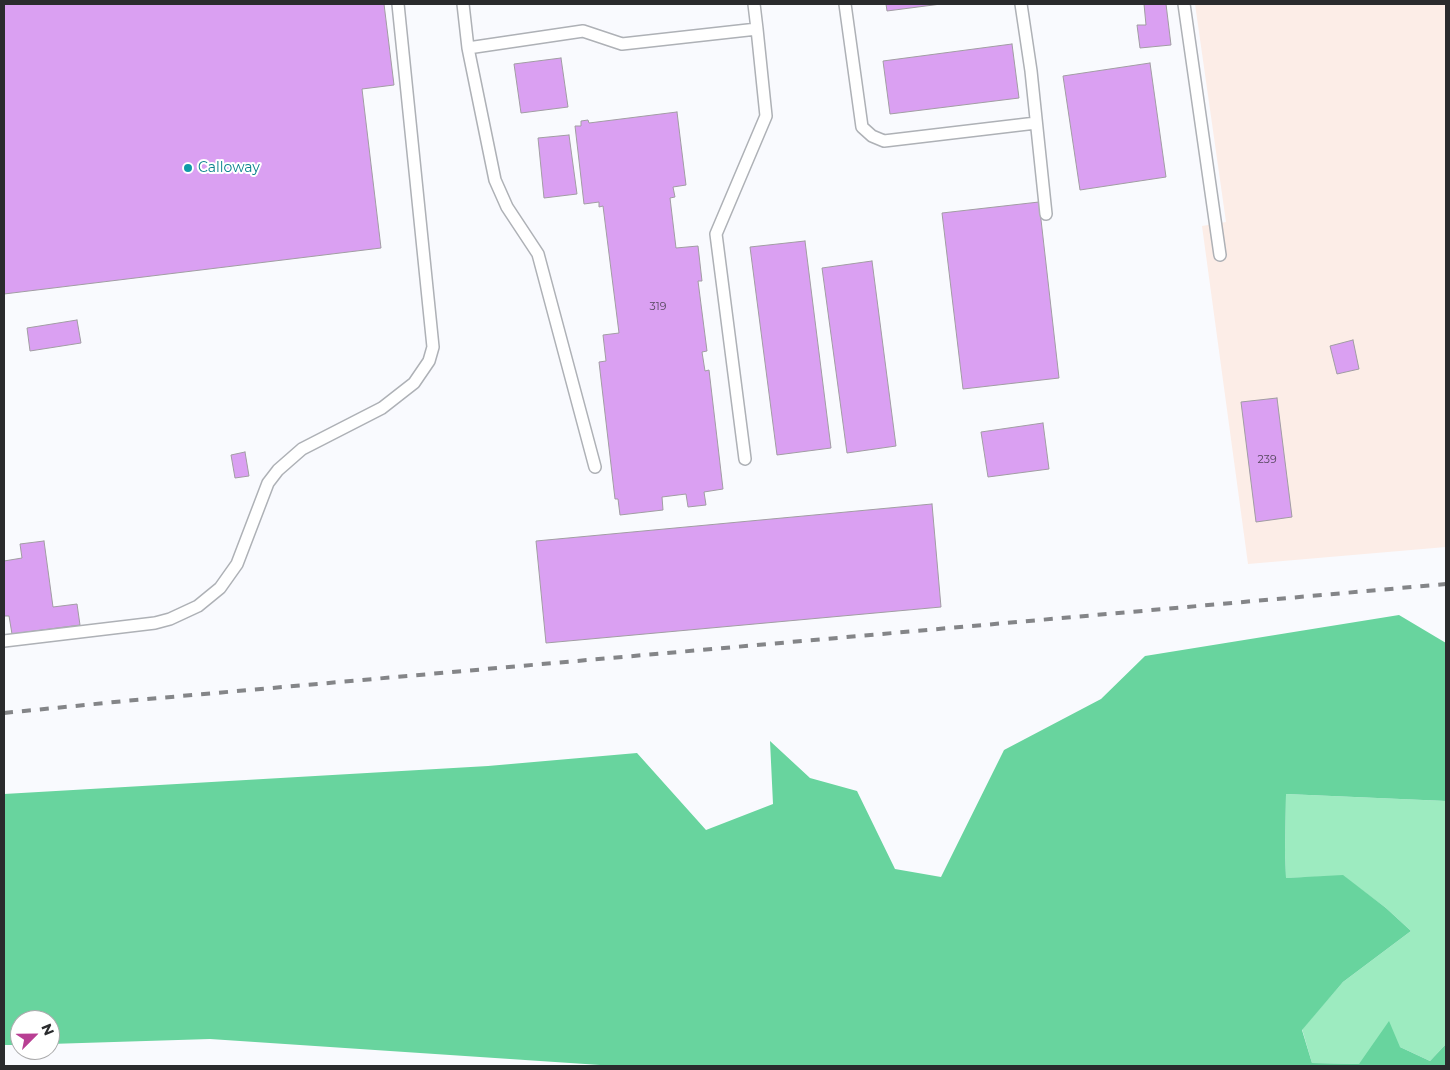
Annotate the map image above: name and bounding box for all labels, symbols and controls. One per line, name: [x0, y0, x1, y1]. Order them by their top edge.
place label: Calloway: [198, 160, 260, 176]
marker: Calloway: [182, 162, 194, 174]
house number: 319: [650, 300, 666, 314]
house number: 239: [1257, 453, 1277, 467]
north arrow: [10, 1010, 60, 1060]
text: N: [37, 1021, 58, 1038]

